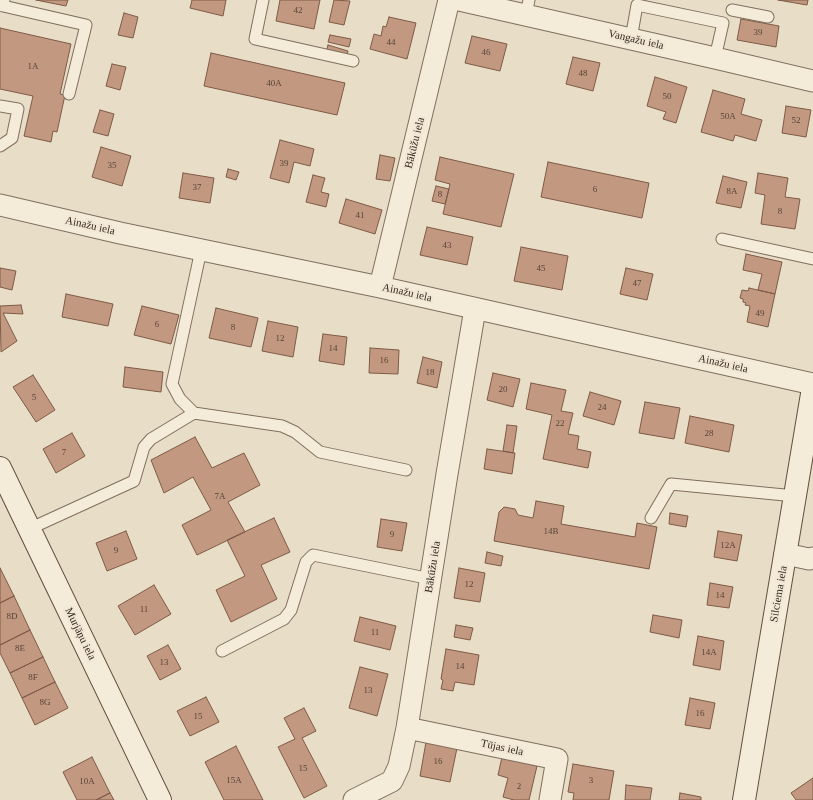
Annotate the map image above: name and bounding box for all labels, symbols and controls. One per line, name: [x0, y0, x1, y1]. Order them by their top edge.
house number: 42: [294, 6, 302, 16]
street label: Vangažu iela: [607, 27, 665, 53]
house number: 39: [754, 28, 762, 38]
house number: 44: [386, 38, 396, 48]
house number: 46: [482, 48, 490, 58]
house number: 1A: [28, 62, 38, 72]
house number: 48: [578, 69, 588, 79]
house number: 40A: [266, 79, 282, 89]
house number: 50: [662, 92, 672, 102]
house number: 50A: [720, 112, 736, 122]
street label: Bākūžu iela: [402, 116, 428, 170]
house number: 52: [792, 116, 800, 126]
house number: 39: [280, 159, 288, 169]
house number: 35: [108, 161, 116, 171]
house number: 37: [192, 183, 202, 193]
house number: 6: [593, 185, 597, 195]
house number: 8A: [727, 187, 737, 197]
house number: 8: [438, 190, 442, 200]
house number: 8: [778, 207, 782, 217]
house number: 41: [356, 211, 364, 221]
street label: Ainažu iela: [64, 214, 116, 238]
house number: 43: [442, 241, 452, 251]
house number: 45: [536, 264, 546, 274]
house number: 47: [632, 279, 642, 289]
street label: Ainažu iela: [381, 281, 433, 305]
house number: 49: [756, 309, 764, 319]
house number: 6: [155, 320, 159, 330]
house number: 8: [231, 323, 235, 333]
house number: 12: [276, 334, 284, 344]
house number: 14: [328, 344, 338, 354]
street label: Ainažu iela: [697, 352, 749, 376]
house number: 16: [380, 356, 388, 366]
house number: 18: [426, 368, 434, 378]
house number: 20: [498, 385, 508, 395]
house number: 5: [32, 393, 36, 403]
house number: 24: [598, 403, 606, 413]
house number: 22: [556, 419, 564, 429]
house number: 28: [704, 429, 714, 439]
house number: 7: [62, 448, 66, 458]
house number: 7A: [215, 492, 225, 502]
house number: 14B: [543, 527, 559, 537]
house number: 9: [390, 530, 394, 540]
street label: Bākūžu iela: [422, 540, 444, 594]
house number: 12A: [720, 541, 736, 551]
house number: 9: [114, 546, 118, 556]
street label: Silciema iela: [768, 565, 790, 623]
house number: 12: [464, 580, 474, 590]
house number: 14: [716, 591, 724, 601]
house number: 11: [140, 605, 148, 615]
street label: Murjāņu iela: [62, 606, 98, 662]
house number: 8D: [7, 612, 17, 622]
house number: 11: [371, 628, 379, 638]
house number: 8E: [15, 644, 25, 654]
house number: 14A: [701, 648, 717, 658]
house number: 13: [160, 658, 168, 668]
house number: 14: [456, 662, 464, 672]
house number: 8F: [28, 673, 38, 683]
house number: 13: [364, 686, 372, 696]
house number: 8G: [40, 698, 50, 708]
house number: 16: [696, 709, 704, 719]
house number: 15: [194, 712, 202, 722]
street label: Tūjas iela: [480, 737, 524, 759]
house number: 16: [434, 757, 442, 767]
house number: 15: [298, 764, 308, 774]
house number: 15A: [226, 776, 242, 786]
house number: 3: [589, 776, 593, 786]
house number: 10A: [79, 777, 95, 787]
house number: 2: [517, 782, 521, 792]

